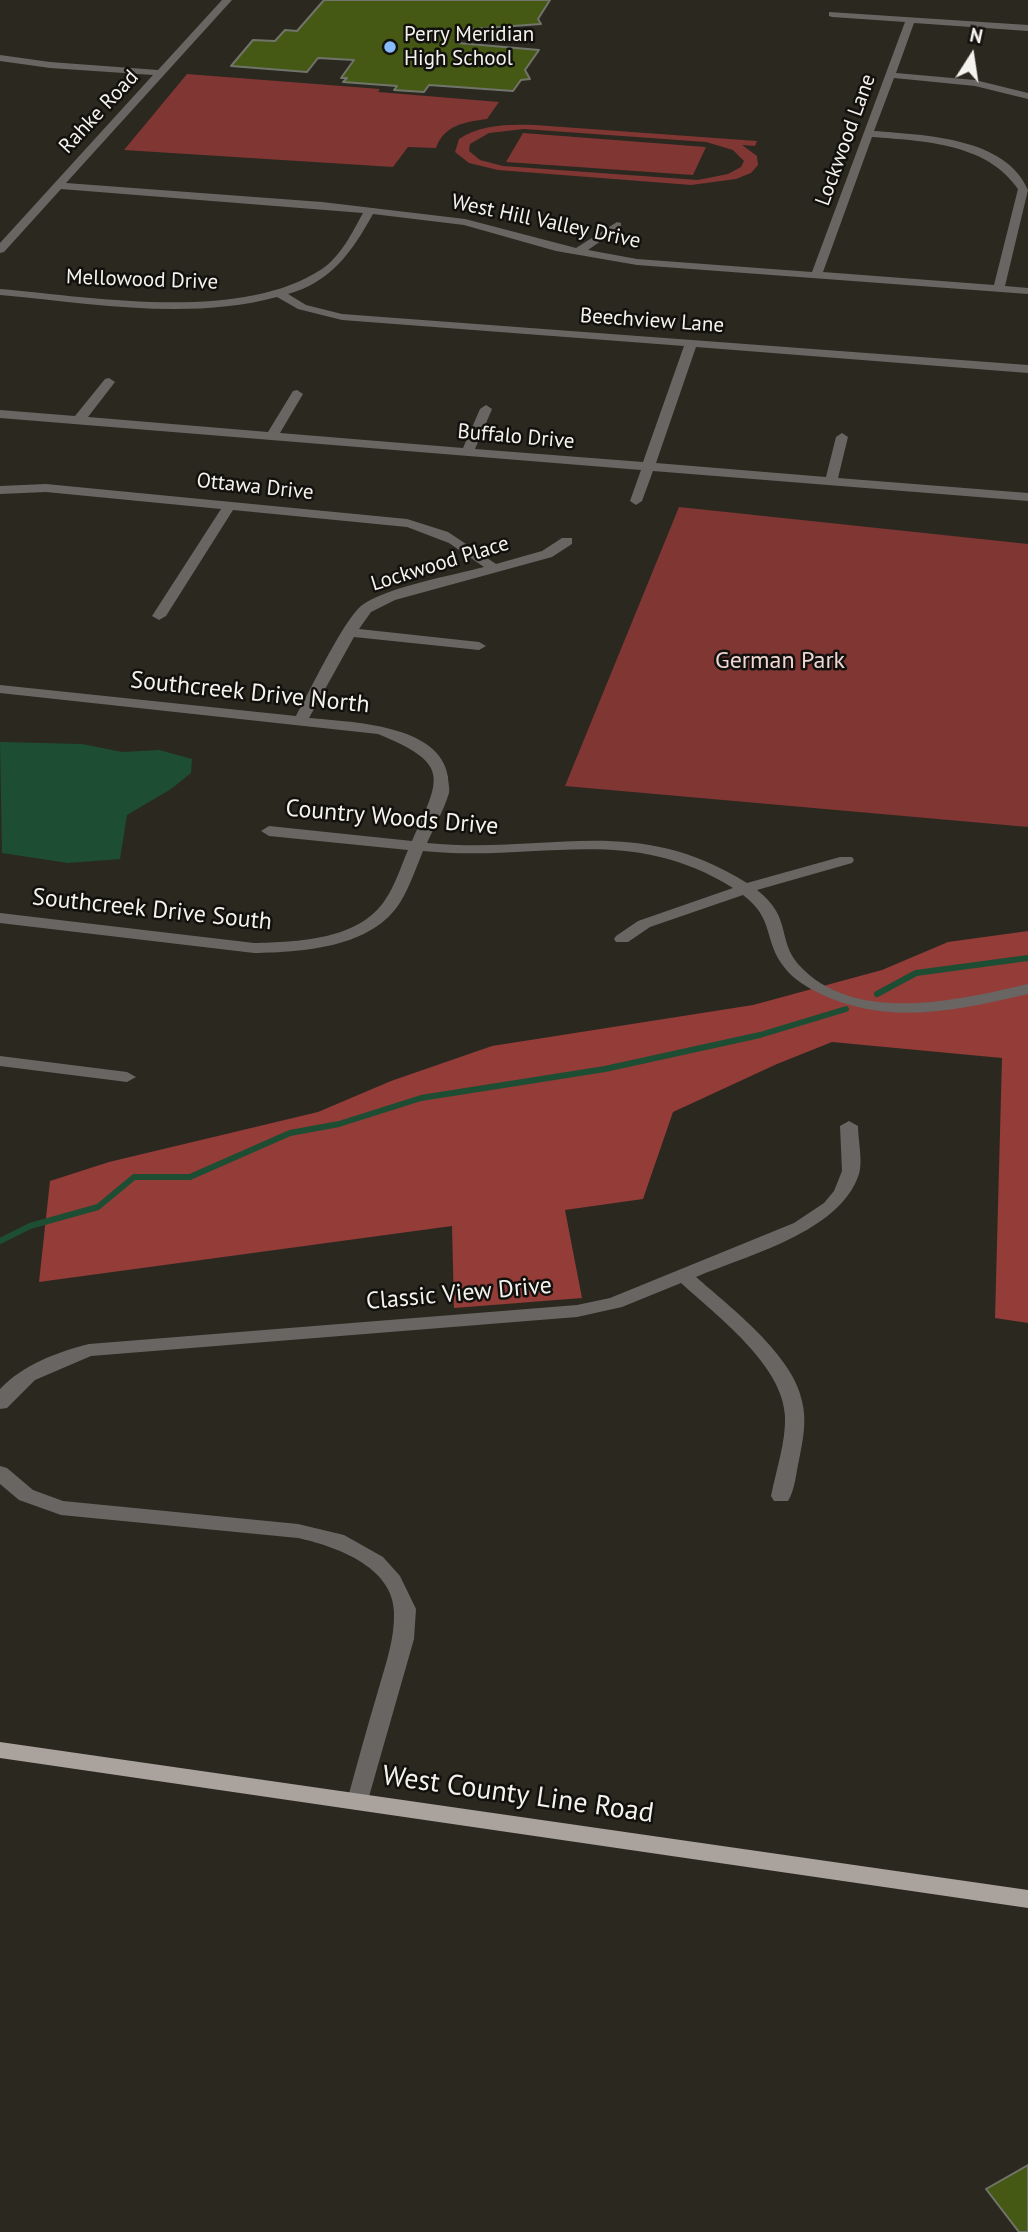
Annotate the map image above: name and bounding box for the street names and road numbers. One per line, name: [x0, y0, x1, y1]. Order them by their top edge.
street label: Rahke Road: [54, 65, 144, 159]
street label: Lockwood Lane: [811, 71, 881, 209]
street label: West Hill Valley Drive: [449, 190, 643, 254]
street label: Mellowood Drive: [65, 265, 219, 295]
street label: Beechview Lane: [579, 303, 725, 339]
street label: Buffalo Drive: [456, 419, 576, 455]
street label: Ottawa Drive: [195, 468, 315, 506]
street label: Lockwood Place: [368, 531, 512, 597]
street label: Southcreek Drive North: [129, 666, 371, 720]
street label: Country Woods Drive: [284, 794, 500, 842]
street label: Southcreek Drive South: [31, 883, 273, 937]
street label: Classic View Drive: [365, 1272, 553, 1316]
street label: West County Line Road: [380, 1759, 656, 1831]

